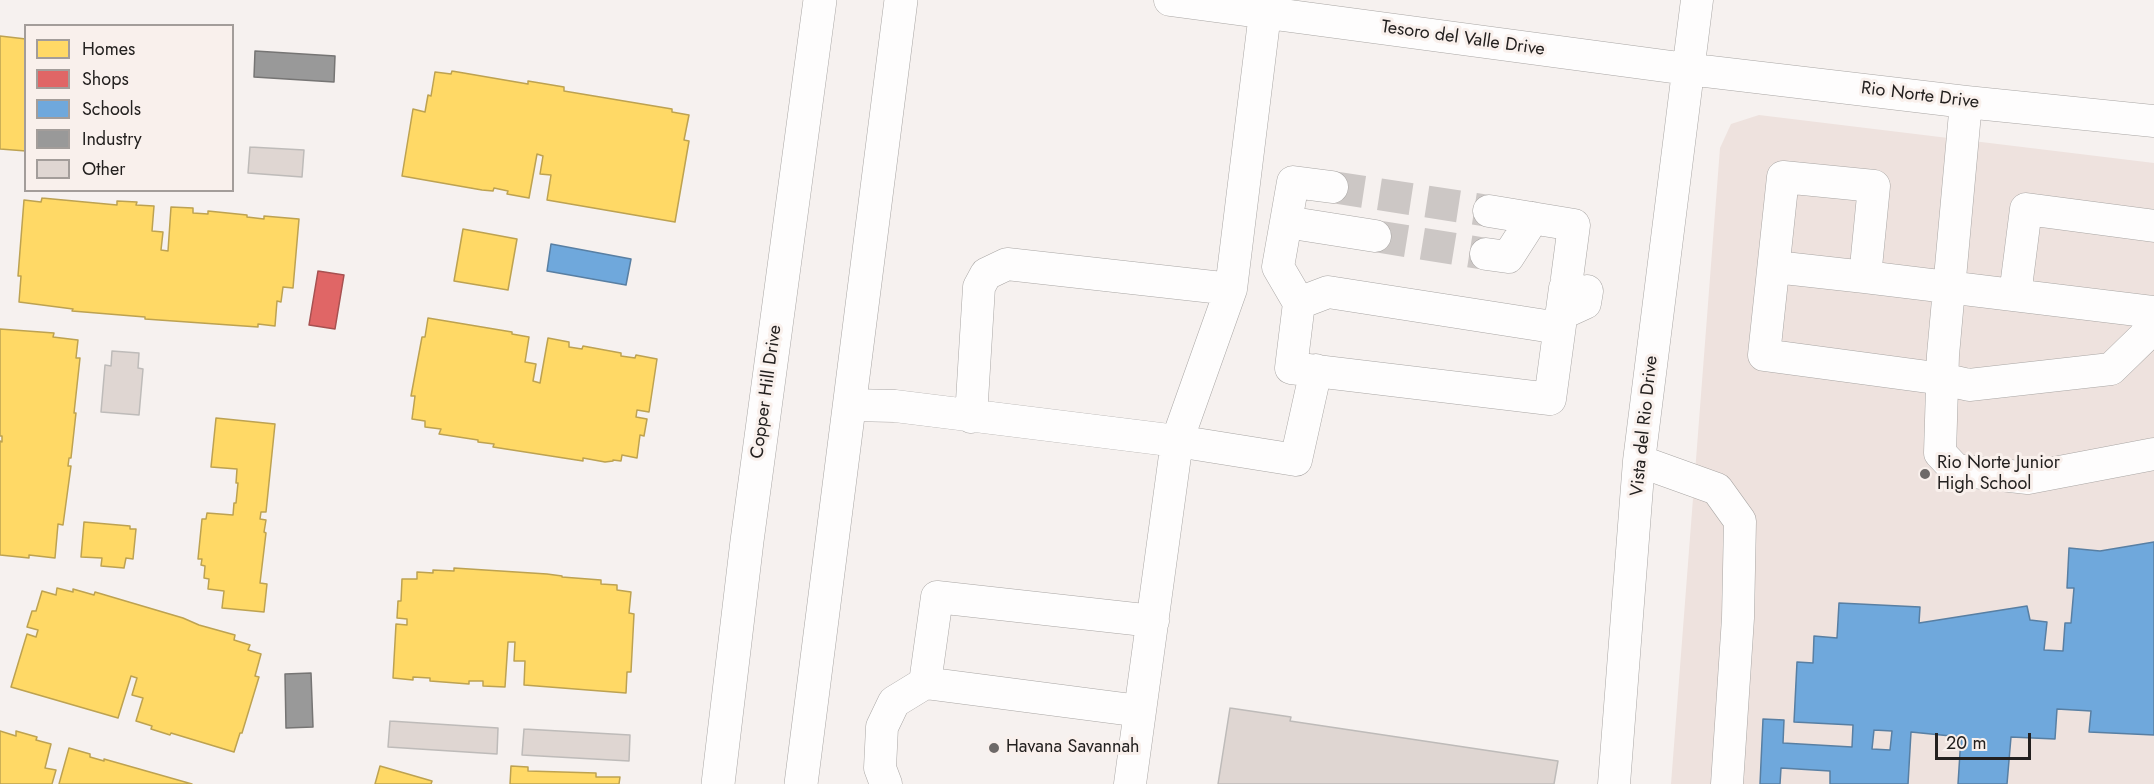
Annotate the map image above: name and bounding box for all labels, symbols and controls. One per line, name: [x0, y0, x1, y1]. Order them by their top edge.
street label: Tesoro del Valle Drive: [1380, 17, 1546, 61]
legend: [24, 24, 234, 192]
text: Homes: [82, 36, 135, 62]
text: Shops: [82, 66, 129, 92]
street label: Rio Norte Drive: [1860, 78, 1980, 114]
text: Schools: [82, 96, 141, 122]
text: Industry: [82, 126, 142, 152]
text: Other: [82, 156, 125, 182]
street label: Copper Hill Drive: [747, 324, 787, 460]
street label: Vista del Rio Drive: [1627, 355, 1663, 497]
place label: Rio Norte Junior High School: [1937, 453, 2060, 496]
marker: Rio Norte Junior High School: [1918, 467, 1932, 481]
scale bar: [1938, 721, 2034, 759]
text: 20 m: [1946, 730, 1986, 756]
place label: Havana Savannah: [1006, 737, 1140, 759]
marker: Havana Savannah: [987, 741, 1001, 755]

